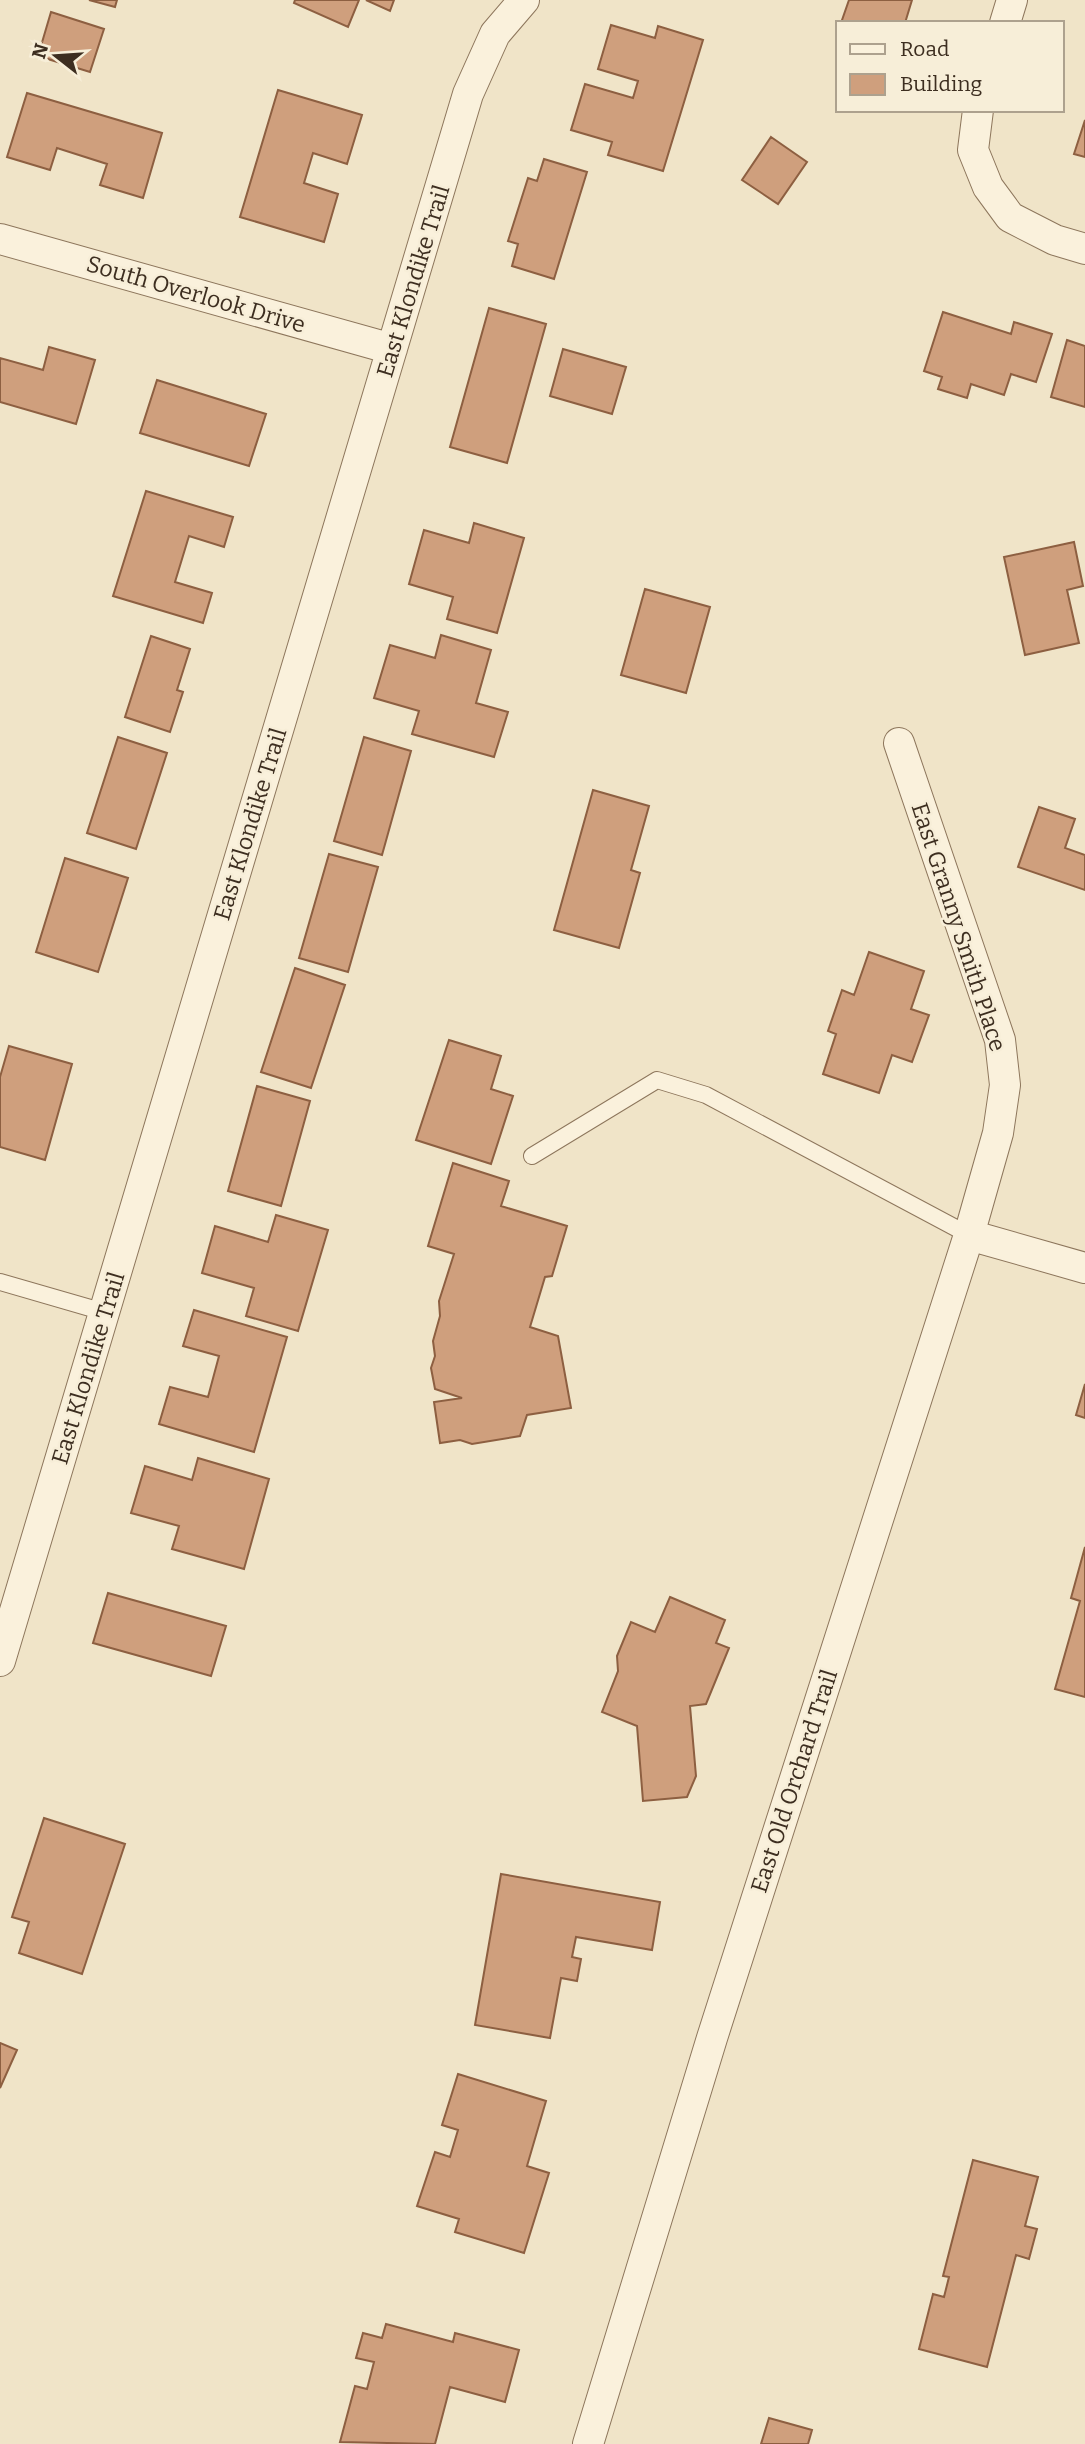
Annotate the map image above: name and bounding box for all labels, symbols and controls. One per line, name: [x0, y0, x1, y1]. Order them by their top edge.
north arrow: [21, 21, 91, 91]
legend: [836, 21, 1064, 112]
text: Road: [900, 36, 949, 62]
text: N: [27, 40, 53, 62]
text: Building: [900, 71, 983, 97]
street label: East Klondike Trail: [370, 181, 456, 380]
street label: South Overlook Drive: [83, 249, 309, 339]
street label: East Klondike Trail: [207, 724, 293, 923]
street label: East Granny Smith Place: [906, 799, 1012, 1055]
street label: East Klondike Trail: [45, 1268, 131, 1467]
street label: East Old Orchard Trail: [745, 1665, 843, 1896]

